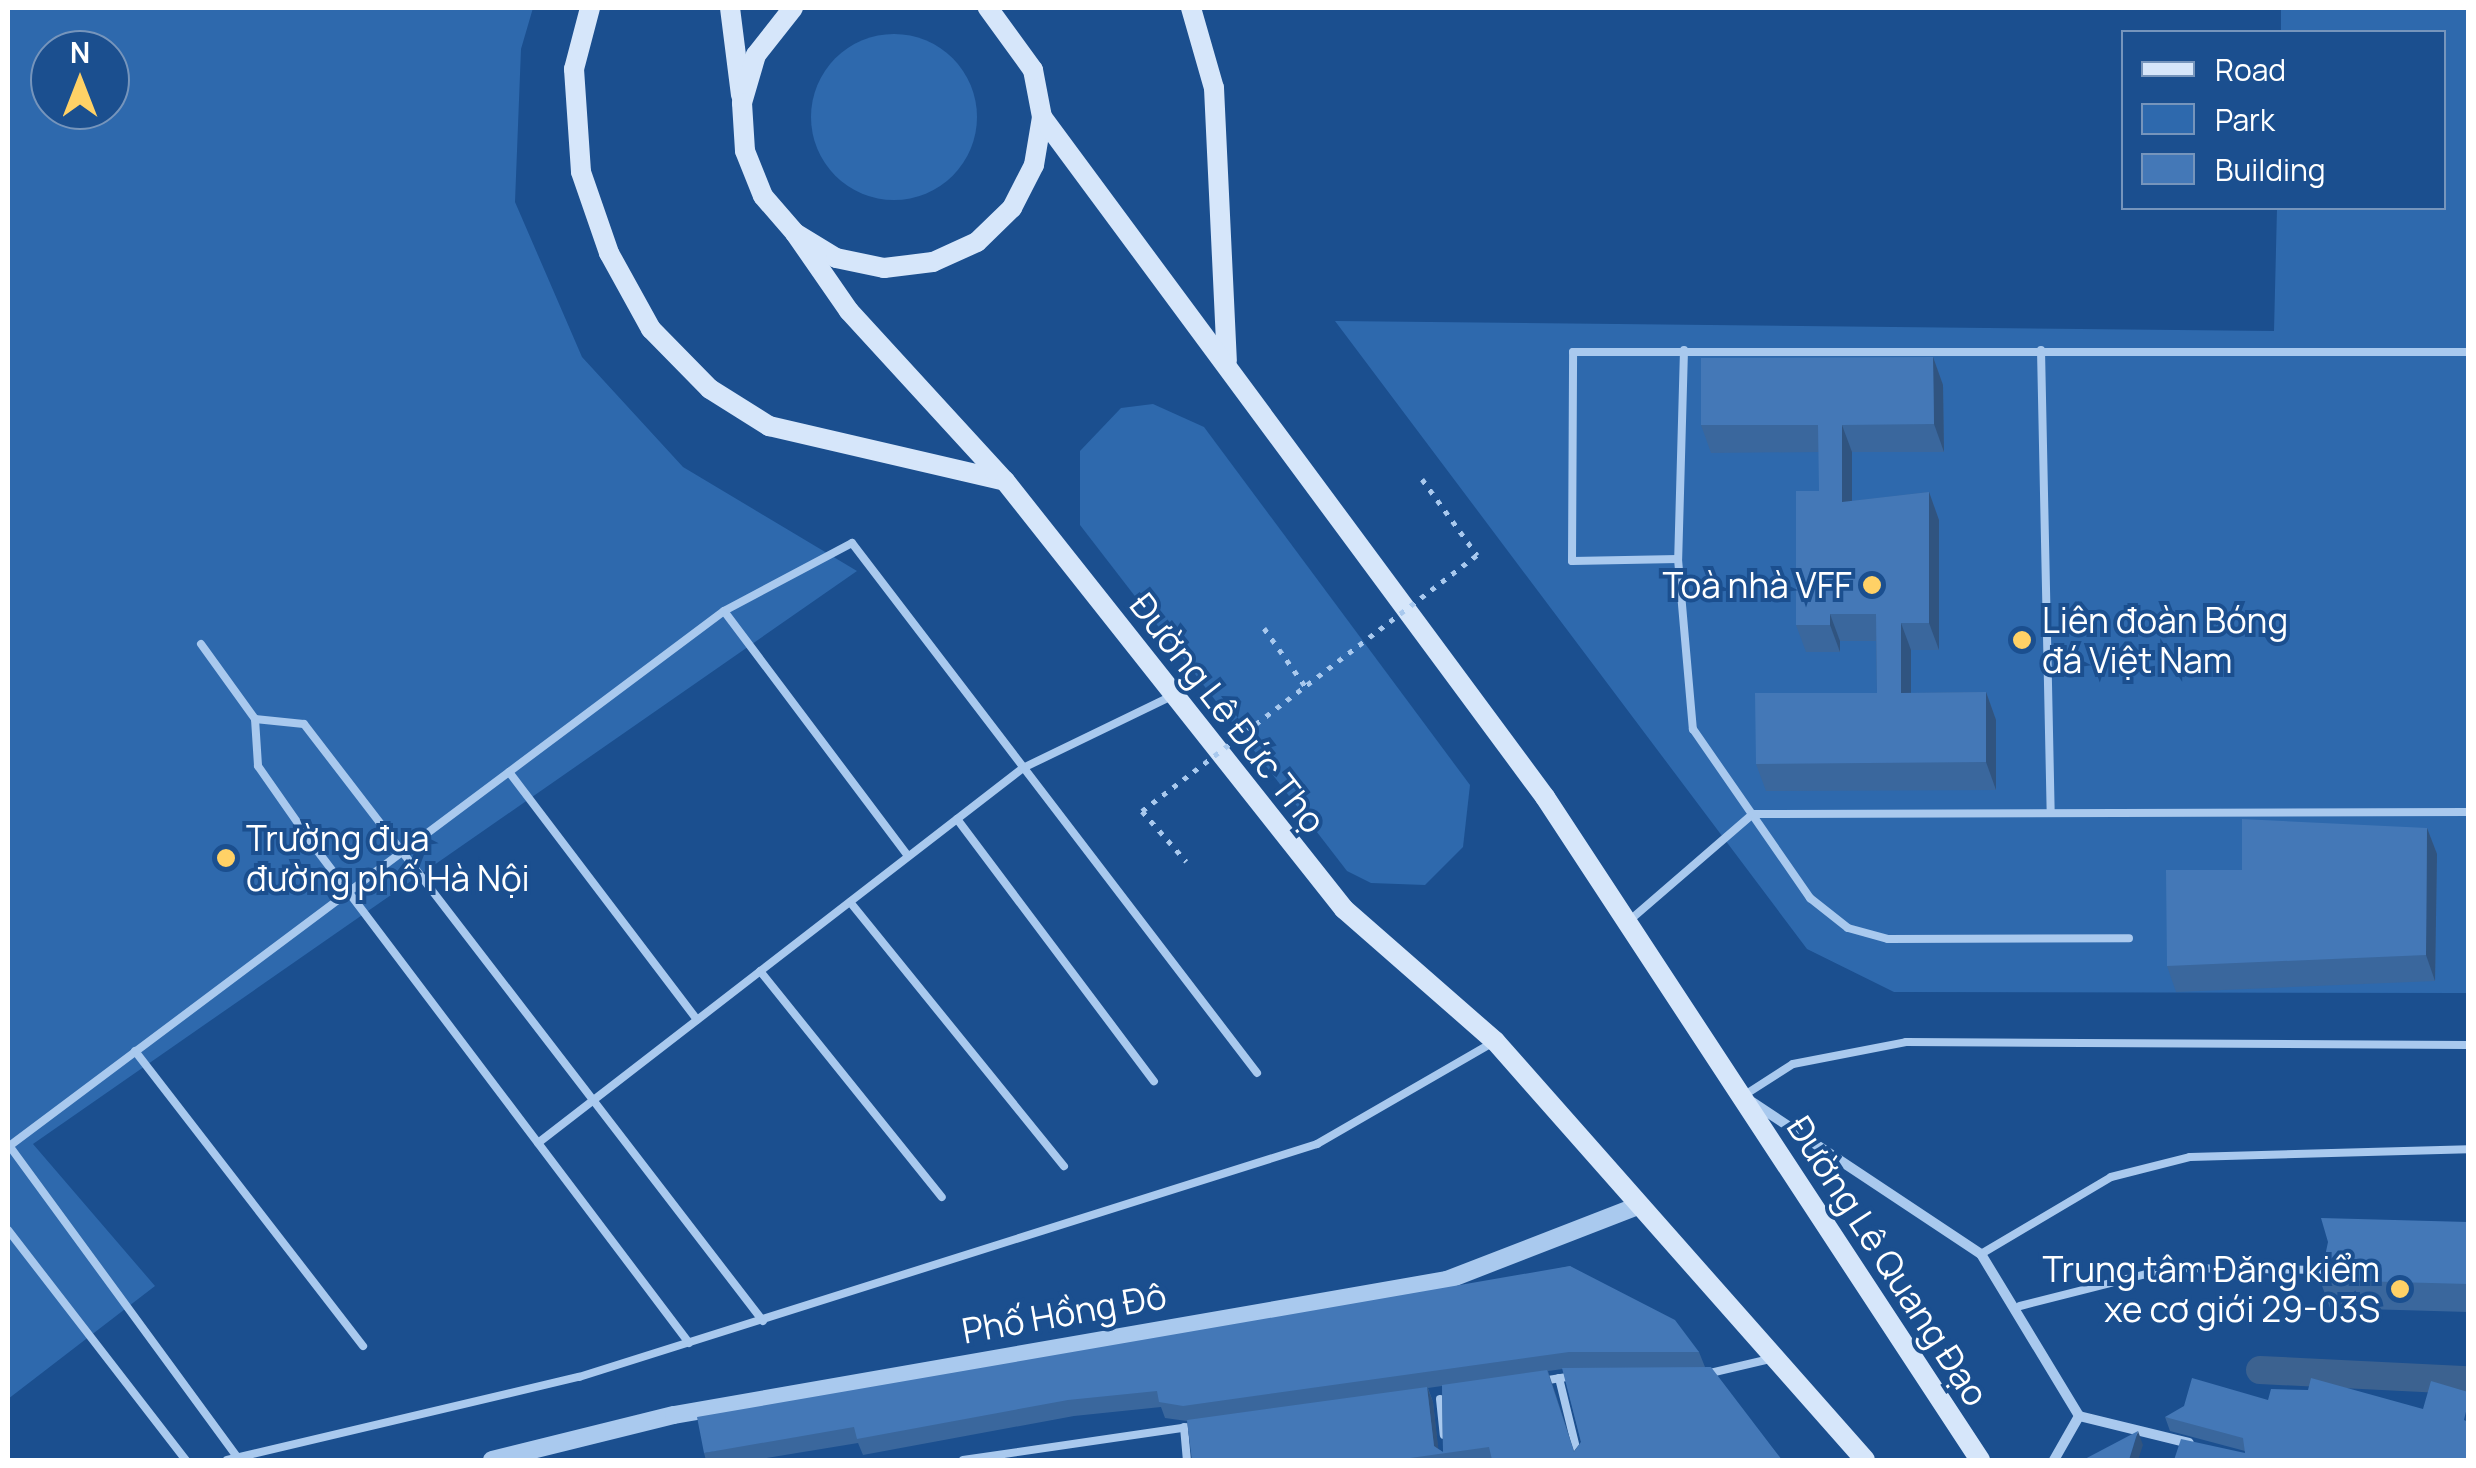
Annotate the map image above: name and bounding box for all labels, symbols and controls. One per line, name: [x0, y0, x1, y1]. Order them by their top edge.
north arrow: [30, 30, 130, 130]
legend: [2121, 30, 2446, 210]
text: N: [70, 33, 90, 71]
text: Road: [2215, 49, 2286, 90]
text: Park: [2215, 99, 2275, 140]
text: Building: [2215, 149, 2326, 190]
place label: Toà nhà VFF: [1662, 564, 1852, 606]
marker: Toà nhà VFF: [1861, 574, 1883, 596]
street label: Đường Lê Đức Thọ: [1122, 585, 1334, 841]
place label: Liên đoàn Bóng đá Việt Nam: [2042, 599, 2288, 681]
marker: Liên đoàn Bóng đá Việt Nam: [2011, 629, 2033, 651]
place label: Trường đua đường phố Hà Nội: [246, 817, 530, 899]
marker: Trường đua đường phố Hà Nội: [215, 847, 237, 869]
street label: Đường Lê Quang Đạo: [1779, 1108, 1997, 1414]
place label: Trung tâm Đăng kiểm xe cơ giới 29-03S: [2042, 1248, 2380, 1330]
street label: Phố Hồng Đô: [959, 1274, 1169, 1352]
marker: Trung tâm Đăng kiểm xe cơ giới 29-03S: [2389, 1278, 2411, 1300]

